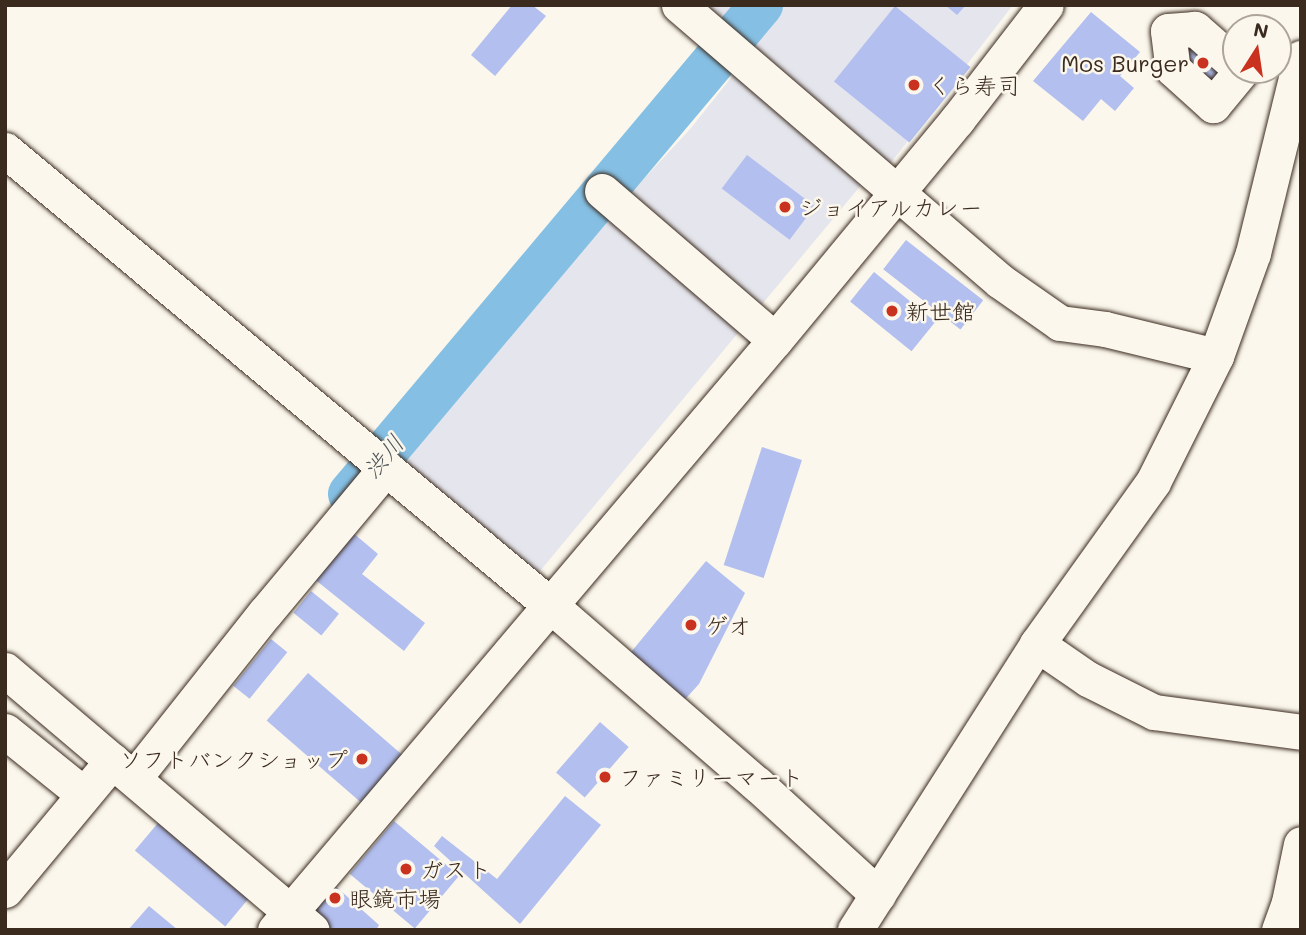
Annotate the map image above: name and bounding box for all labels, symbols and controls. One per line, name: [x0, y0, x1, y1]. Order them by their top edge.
north arrow: [1222, 14, 1292, 84]
text: N: [1251, 16, 1271, 44]
place label: Mos Burger: [1061, 49, 1189, 77]
marker: Mos Burger: [1195, 55, 1211, 71]
place label: くら寿司: [928, 71, 1020, 99]
marker: くら寿司: [906, 77, 922, 93]
place label: ジョイアルカレー: [799, 193, 984, 221]
marker: ジョイアルカレー: [777, 199, 793, 215]
place label: 新世館: [906, 297, 975, 325]
marker: 新世館: [884, 303, 900, 319]
water label: 渋川: [357, 428, 409, 484]
place label: ゲオ: [705, 611, 751, 639]
marker: ゲオ: [683, 617, 699, 633]
place label: ソフトバンクショップ: [118, 745, 348, 773]
marker: ソフトバンクショップ: [354, 751, 370, 767]
place label: ファミリーマート: [619, 763, 803, 791]
marker: ファミリーマート: [597, 769, 613, 785]
place label: ガスト: [420, 855, 489, 883]
marker: ガスト: [398, 861, 414, 877]
place label: 眼鏡市場: [349, 884, 441, 912]
marker: 眼鏡市場: [327, 890, 343, 906]

